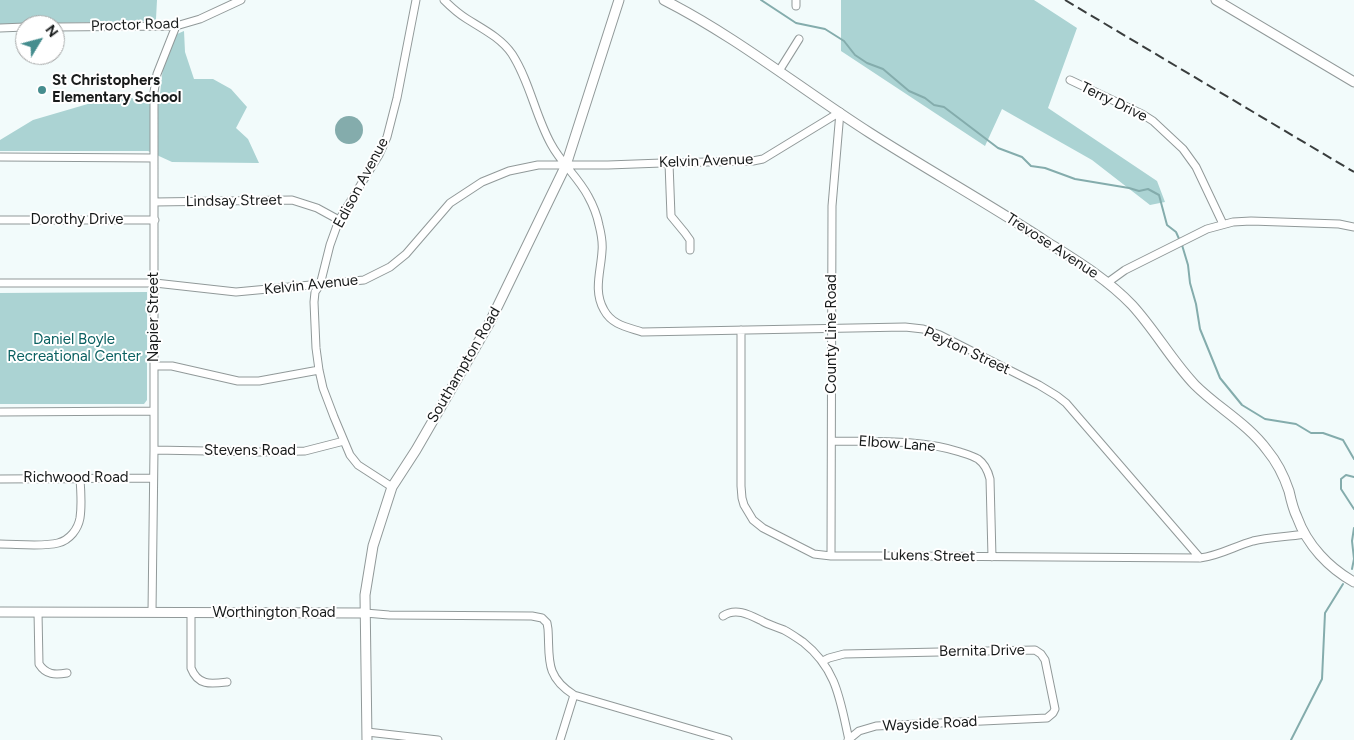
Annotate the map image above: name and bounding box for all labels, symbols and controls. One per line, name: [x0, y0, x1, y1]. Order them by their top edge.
street label: Proctor Road: [91, 14, 179, 36]
north arrow: [15, 15, 65, 65]
text: N: [42, 22, 62, 41]
place label: St Christophers Elementary School: [52, 72, 181, 107]
street label: Terry Drive: [1078, 78, 1150, 126]
marker: St Christophers Elementary School: [36, 84, 48, 96]
street label: Edison Avenue: [330, 135, 392, 231]
street label: Kelvin Avenue: [658, 150, 754, 172]
street label: Lindsay Street: [186, 191, 282, 211]
street label: Trevose Avenue: [1002, 209, 1102, 283]
street label: Dorothy Drive: [31, 211, 123, 229]
street label: Kelvin Avenue: [263, 271, 359, 299]
street label: Napier Street: [145, 272, 163, 362]
street label: County Line Road: [823, 274, 841, 394]
street label: Southampton Road: [424, 304, 504, 426]
street label: Peyton Street: [921, 323, 1013, 379]
park label: Daniel Boyle Recreational Center: [7, 331, 141, 366]
street label: Elbow Lane: [858, 432, 936, 456]
street label: Stevens Road: [204, 442, 296, 460]
street label: Richwood Road: [23, 469, 129, 487]
street label: Lukens Street: [883, 546, 975, 566]
street label: Worthington Road: [212, 604, 336, 622]
street label: Bernita Drive: [939, 641, 1025, 661]
street label: Wayside Road: [882, 713, 978, 735]

